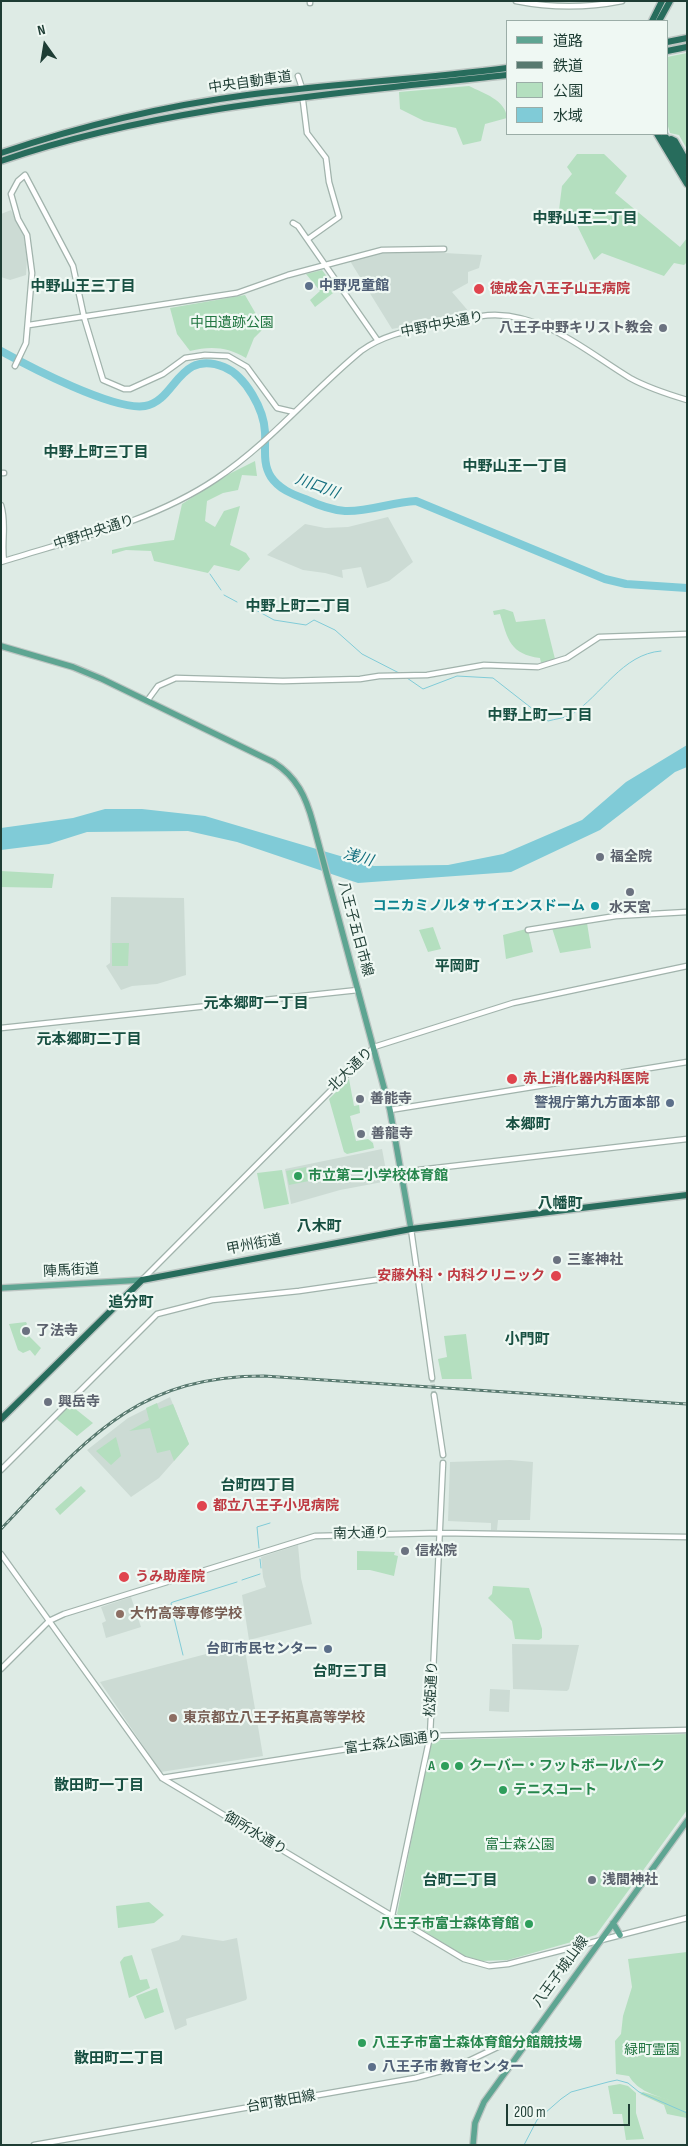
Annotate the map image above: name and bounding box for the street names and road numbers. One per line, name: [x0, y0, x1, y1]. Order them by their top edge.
street label: 中央自動車道: [207, 69, 293, 97]
street label: 中野中央通り: [399, 309, 485, 341]
street label: 中野中央通り: [51, 512, 137, 554]
street label: 八王子五日市線: [334, 879, 376, 979]
street label: 北大通り: [325, 1045, 377, 1095]
street label: 甲州街道: [225, 1231, 283, 1259]
street label: 陣馬街道: [43, 1261, 99, 1281]
street label: 南大通り: [333, 1525, 389, 1543]
street label: 松姫通り: [422, 1661, 442, 1717]
street label: 富士森公園通り: [343, 1728, 443, 1758]
street label: 御所水通り: [221, 1809, 289, 1859]
street label: 八王子城山線: [530, 1933, 592, 2011]
street label: 台町散田線: [245, 2088, 317, 2116]

